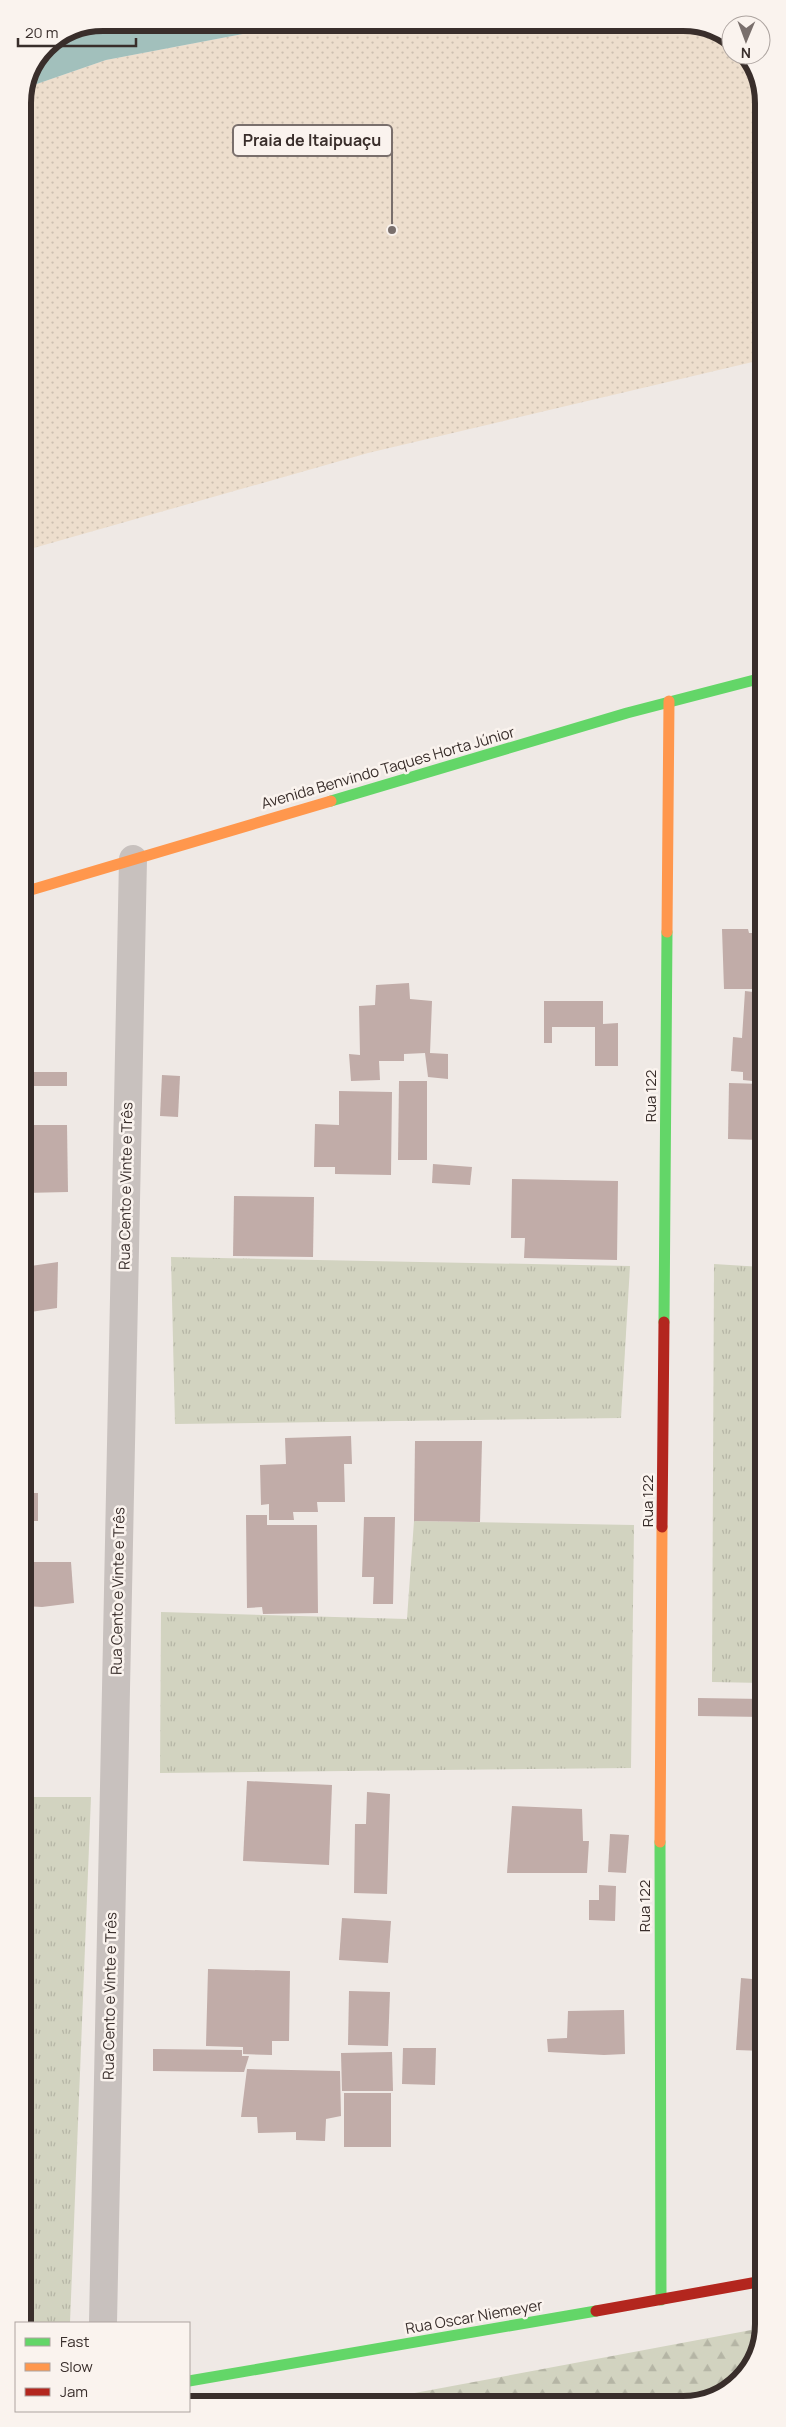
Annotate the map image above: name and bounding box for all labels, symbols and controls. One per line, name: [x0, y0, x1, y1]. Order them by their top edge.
scale bar: [18, 15, 135, 47]
north arrow: [721, 15, 771, 65]
text: 20 m: [25, 22, 58, 43]
text: N: [741, 44, 751, 63]
callout: Praia de Itaipuaçu: [233, 125, 392, 156]
text: Praia de Itaipuaçu: [243, 129, 381, 151]
street label: Avenida Benvindo Taques Horta Júnior: [259, 721, 518, 814]
street label: Rua 122: [640, 1070, 661, 1122]
street label: Rua Cento e Vinte e Três: [114, 1102, 137, 1270]
street label: Rua 122: [637, 1475, 658, 1527]
street label: Rua Cento e Vinte e Três: [106, 1507, 129, 1675]
street label: Rua 122: [634, 1880, 655, 1932]
street label: Rua Cento e Vinte e Três: [98, 1912, 121, 2080]
street label: Rua Oscar Niemeyer: [404, 2294, 545, 2339]
legend: [15, 2322, 190, 2412]
text: Fast: [60, 2331, 89, 2352]
text: Slow: [60, 2356, 93, 2377]
text: Jam: [60, 2381, 88, 2402]

